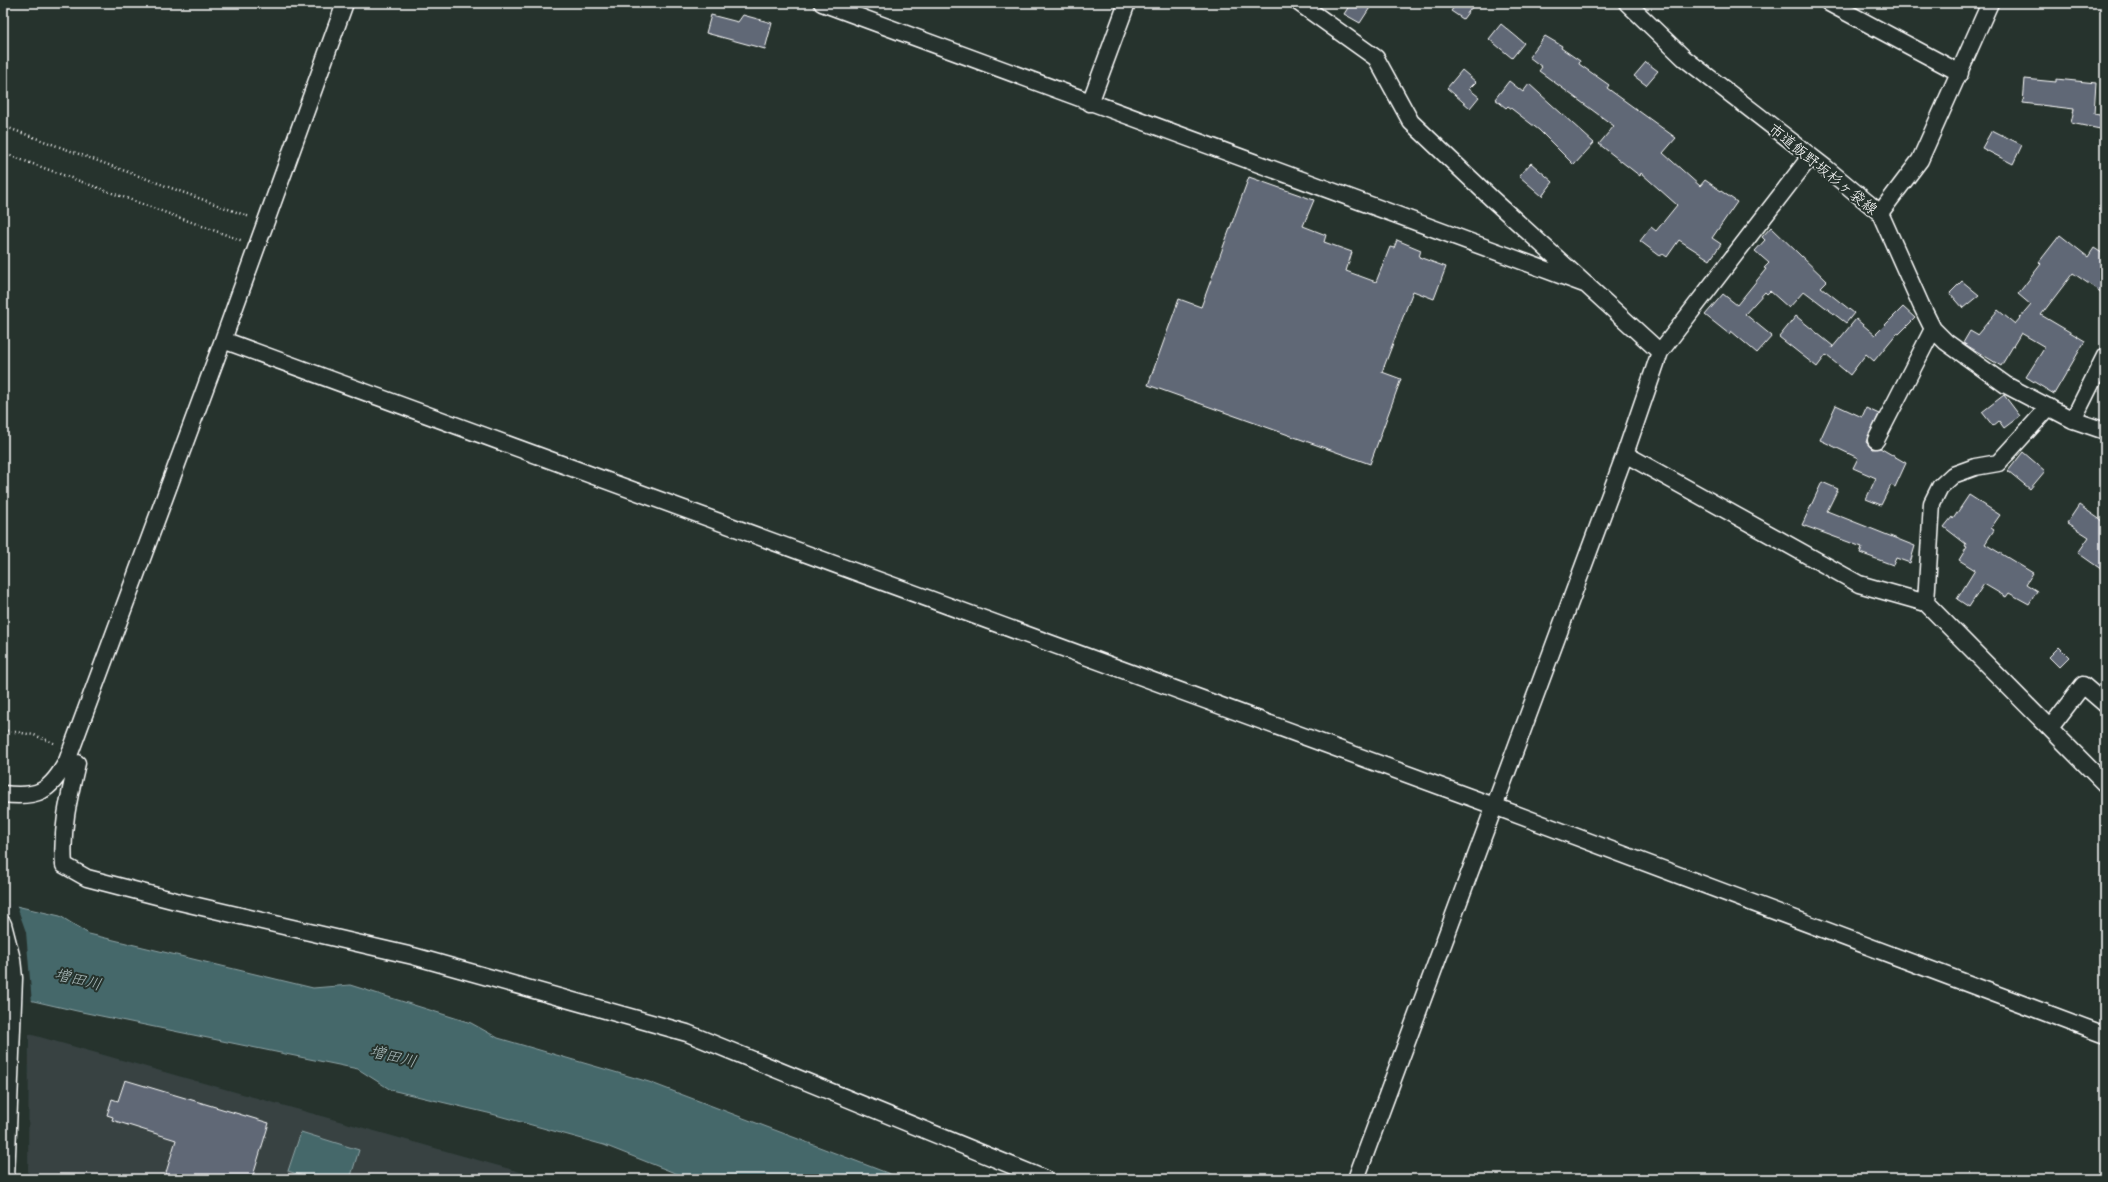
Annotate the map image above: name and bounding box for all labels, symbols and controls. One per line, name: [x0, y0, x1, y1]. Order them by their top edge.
street label: 市道飯野坂杉ヶ袋線: [1764, 119, 1882, 219]
water label: 増田川: [52, 963, 104, 995]
water label: 増田川: [367, 1040, 419, 1072]

